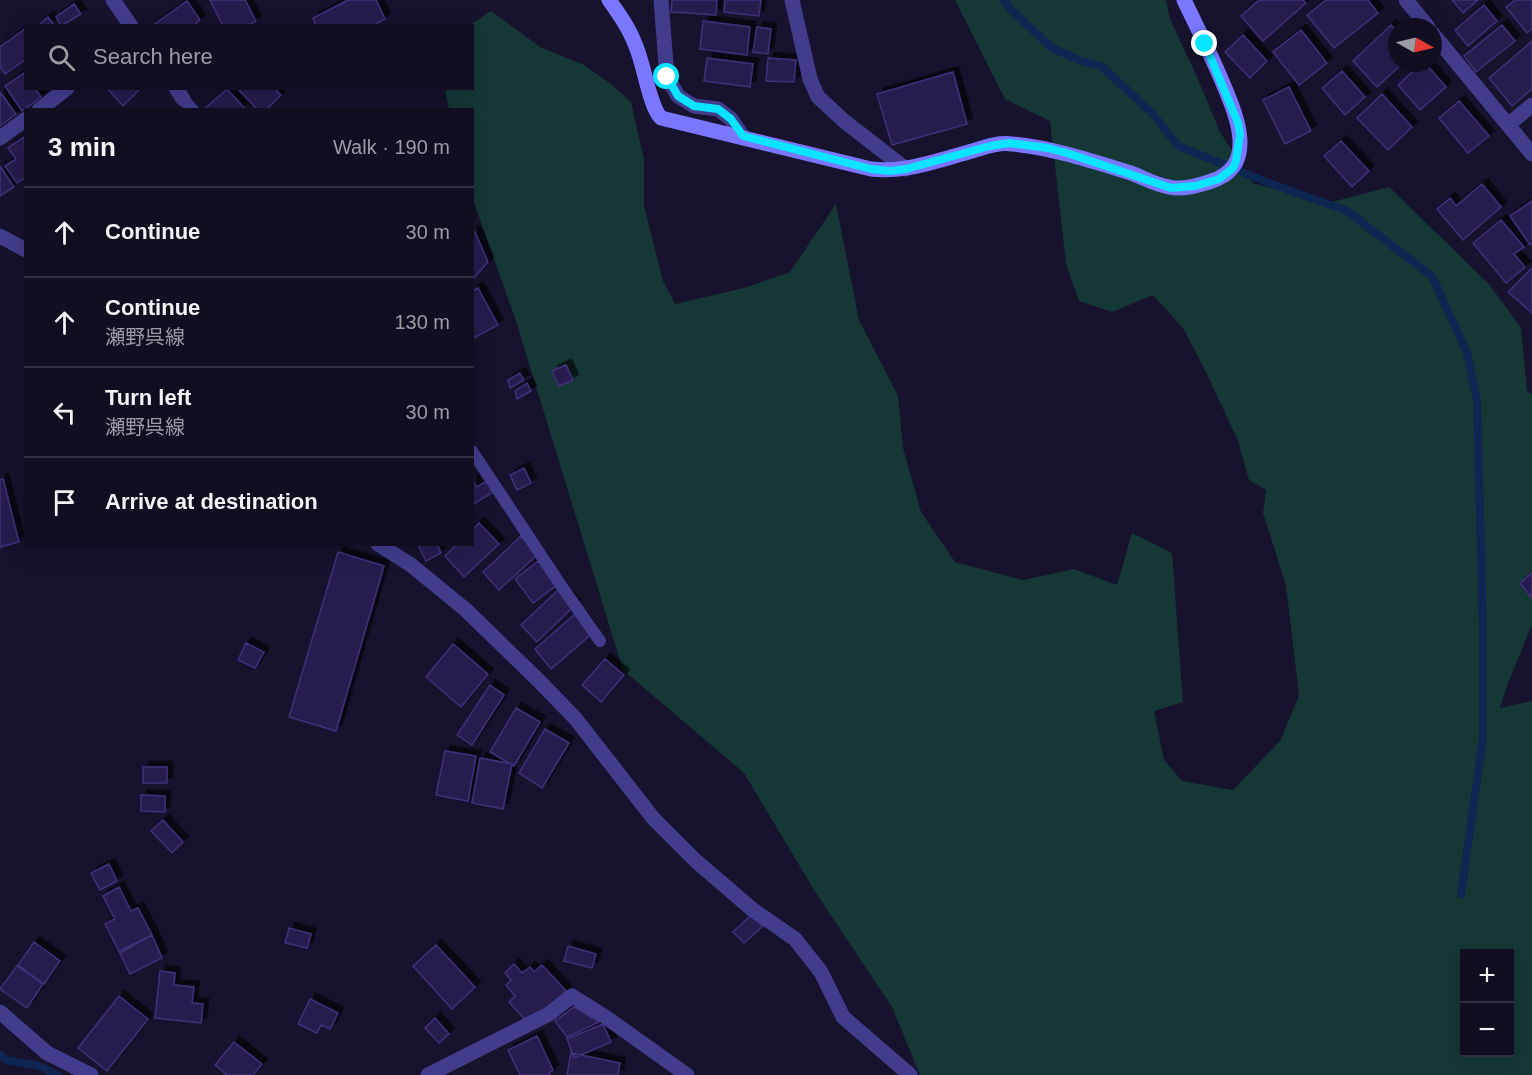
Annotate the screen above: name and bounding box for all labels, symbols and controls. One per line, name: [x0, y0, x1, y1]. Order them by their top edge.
north arrow: [1388, 18, 1442, 72]
search box: [24, 24, 474, 90]
route end: [1191, 30, 1217, 56]
icon: search: [45, 41, 78, 74]
text: Search here: [93, 44, 213, 69]
route start: [653, 63, 679, 89]
text: 3 min: [48, 132, 116, 162]
text: Walk · 190 m: [333, 136, 450, 158]
icon: ahead: [48, 216, 81, 249]
text: Continue: [105, 219, 200, 244]
text: 30 m: [406, 221, 450, 243]
text: Continue: [105, 295, 200, 320]
icon: ahead: [48, 306, 81, 339]
text: 130 m: [394, 311, 450, 333]
text: 瀬野呉線: [105, 326, 185, 348]
text: Turn left: [105, 385, 191, 410]
icon: left: [48, 396, 81, 429]
text: 30 m: [406, 401, 450, 423]
text: 瀬野呉線: [105, 416, 185, 438]
icon: arrive: [48, 486, 81, 519]
text: Arrive at destination: [105, 489, 318, 514]
map controls: [1460, 949, 1514, 1057]
button: +: [1460, 949, 1514, 1003]
button: −: [1460, 1003, 1514, 1057]

